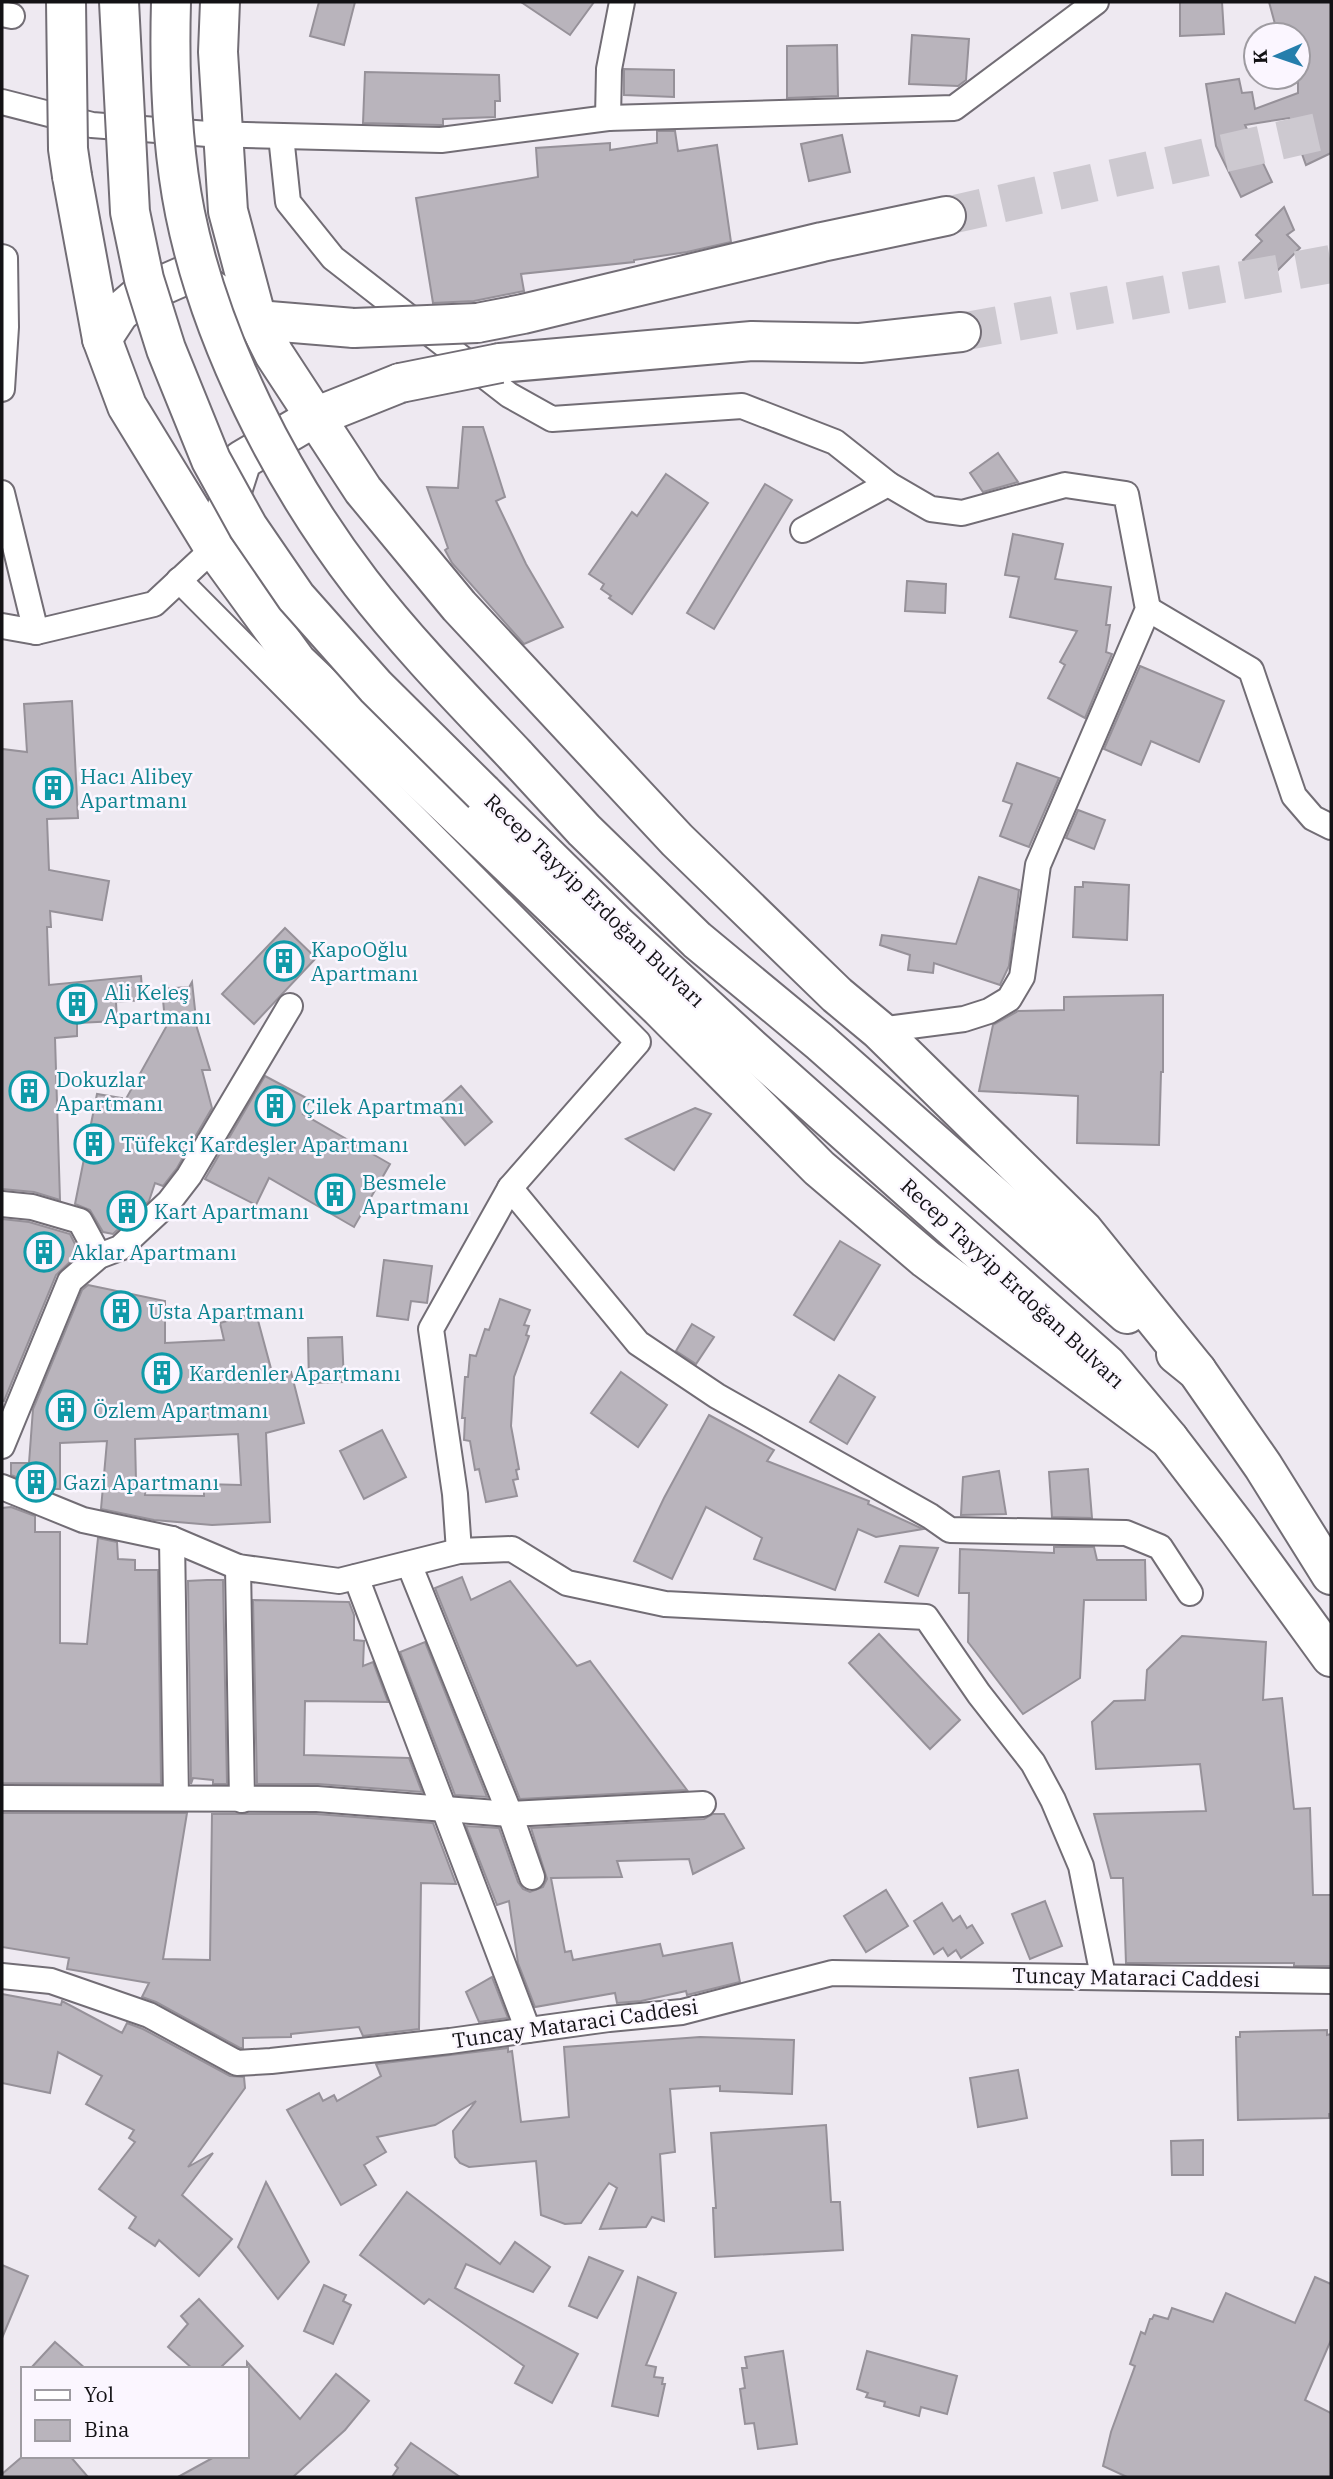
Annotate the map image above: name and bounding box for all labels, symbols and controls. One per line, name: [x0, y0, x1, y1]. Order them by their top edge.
north arrow: [1242, 21, 1312, 91]
text: K: [1248, 48, 1272, 64]
place label: Hacı Alibey Apartmanı: [80, 762, 193, 814]
building icon: Hacı Alibey Apartmanı: [32, 767, 74, 809]
street label: Recep Tayyip Erdoğan Bulvarı: [479, 787, 711, 1013]
place label: KapoOğlu Apartmanı: [311, 935, 418, 987]
building icon: KapoOğlu Apartmanı: [263, 940, 305, 982]
place label: Ali Keleş Apartmanı: [104, 978, 211, 1030]
building icon: Ali Keleş Apartmanı: [56, 983, 98, 1025]
place label: Dokuzlar Apartmanı: [56, 1065, 163, 1117]
building icon: Dokuzlar Apartmanı: [8, 1070, 50, 1112]
building icon: Çilek Apartmanı: [254, 1085, 296, 1127]
place label: Çilek Apartmanı: [302, 1092, 464, 1120]
building icon: Tüfekçi Kardeşler Apartmanı: [73, 1123, 115, 1165]
place label: Tüfekçi Kardeşler Apartmanı: [121, 1130, 408, 1158]
place label: Besmele Apartmanı: [362, 1168, 469, 1220]
street label: Recep Tayyip Erdoğan Bulvarı: [895, 1172, 1131, 1394]
building icon: Besmele Apartmanı: [314, 1173, 356, 1215]
building icon: Kart Apartmanı: [106, 1190, 148, 1232]
place label: Kart Apartmanı: [154, 1197, 309, 1225]
building icon: Aklar Apartmanı: [23, 1231, 65, 1273]
place label: Aklar Apartmanı: [71, 1238, 237, 1266]
building icon: Usta Apartmanı: [100, 1290, 142, 1332]
place label: Usta Apartmanı: [148, 1297, 304, 1325]
building icon: Kardenler Apartmanı: [141, 1352, 183, 1394]
place label: Kardenler Apartmanı: [189, 1359, 401, 1387]
building icon: Özlem Apartmanı: [45, 1389, 87, 1431]
place label: Özlem Apartmanı: [93, 1396, 268, 1424]
building icon: Gazi Apartmanı: [15, 1461, 57, 1503]
place label: Gazi Apartmanı: [63, 1468, 219, 1496]
street label: Tuncay Mataraci Caddesi: [1012, 1961, 1260, 1993]
street label: Tuncay Mataraci Caddesi: [450, 1992, 700, 2054]
legend: [21, 2367, 248, 2458]
text: Yol: [84, 2380, 114, 2408]
text: Bina: [84, 2415, 130, 2443]

